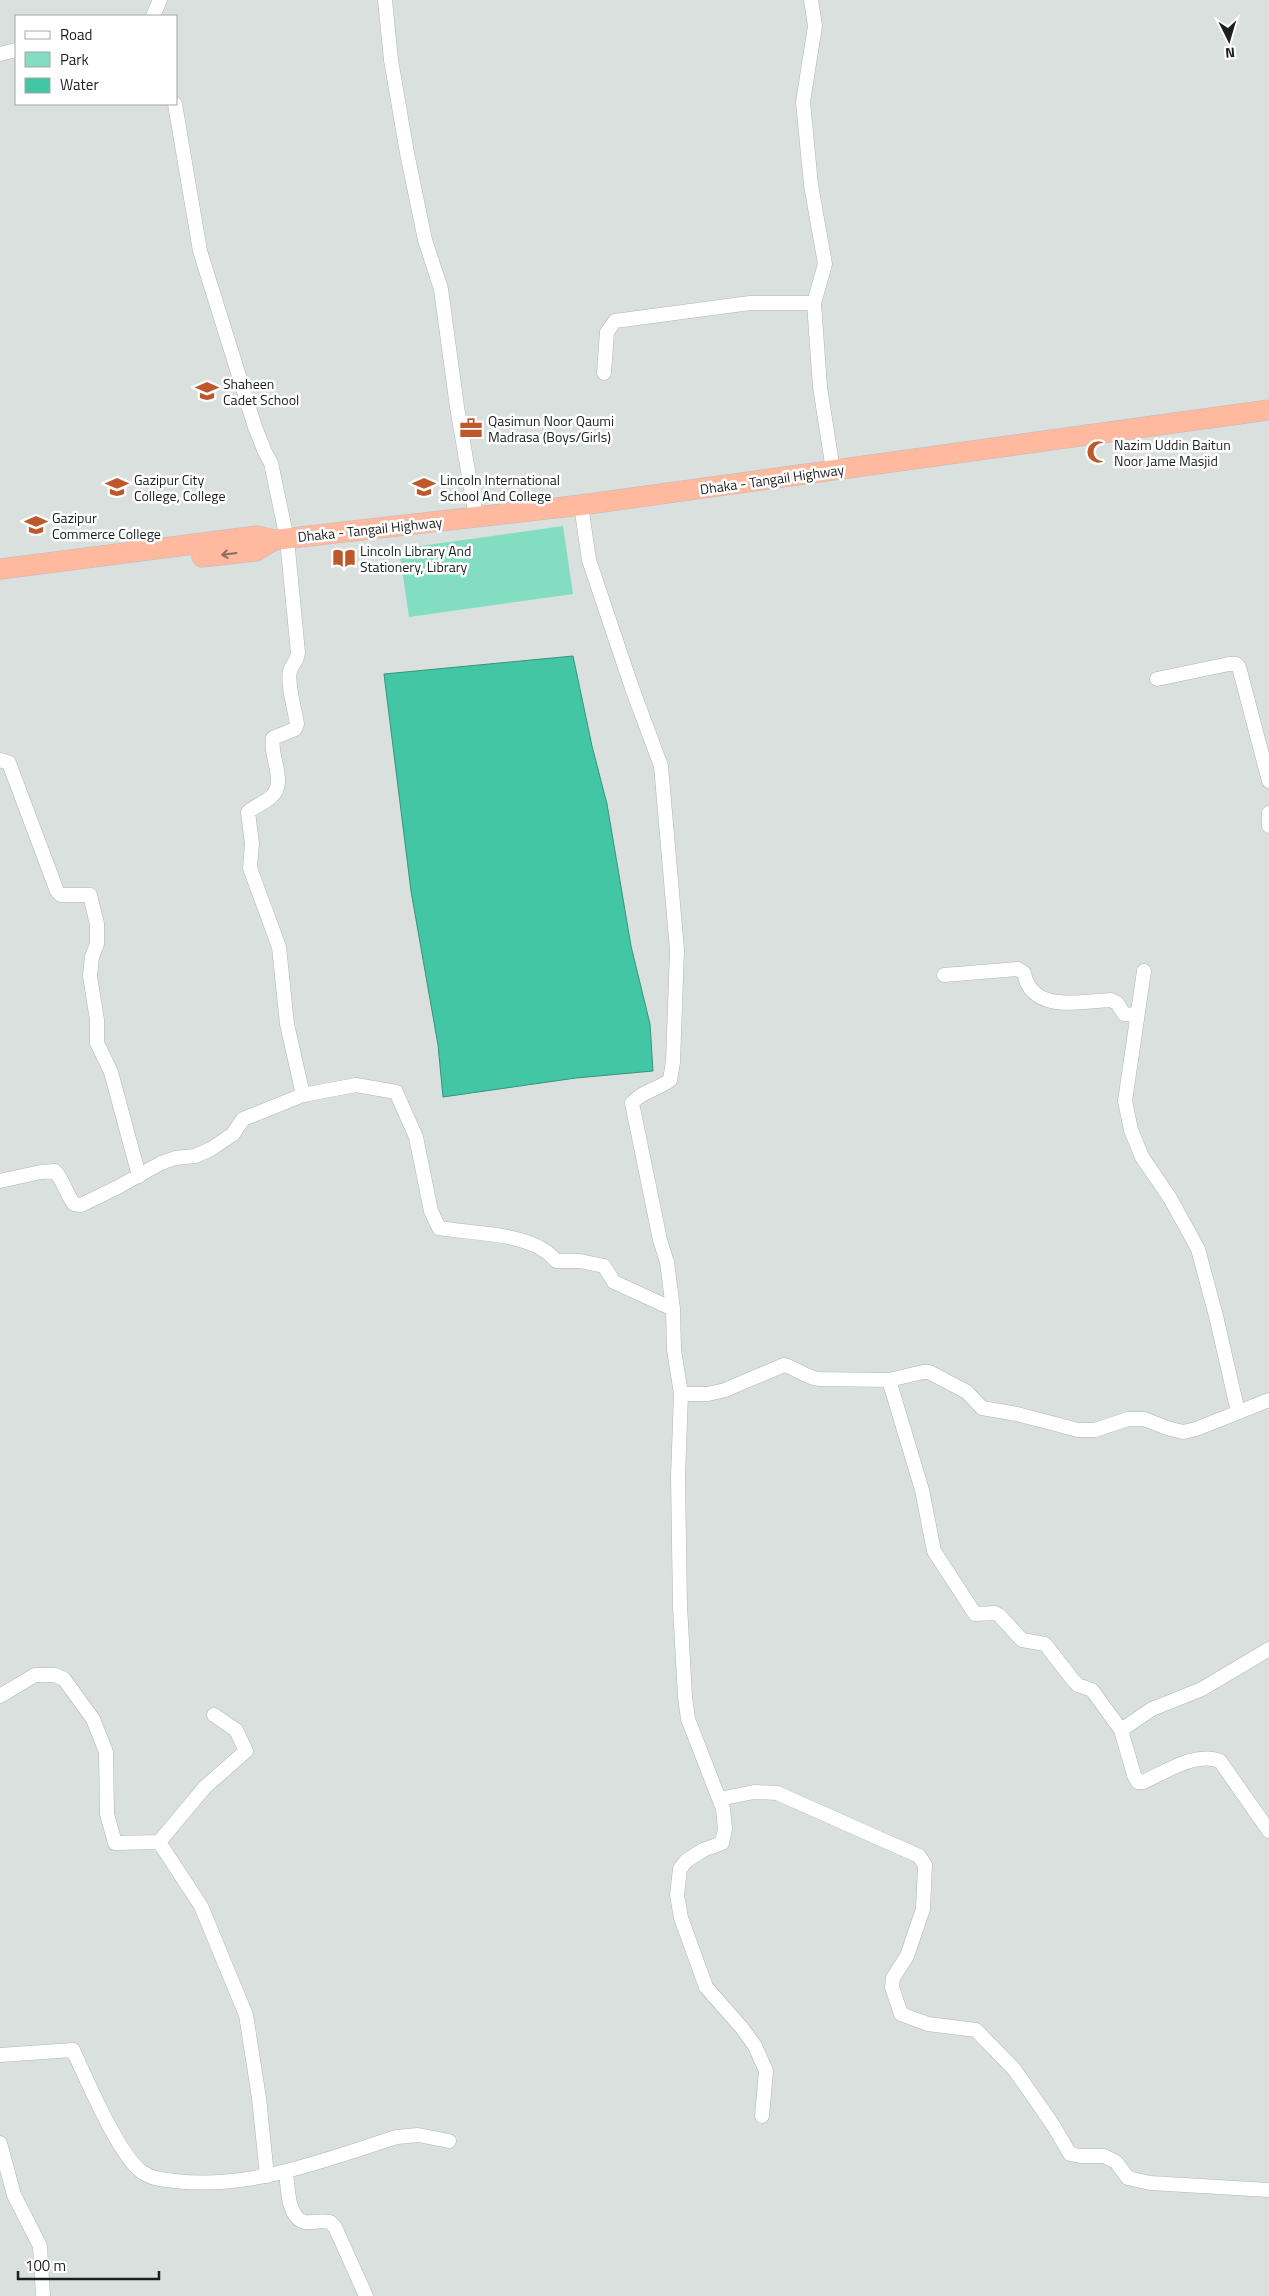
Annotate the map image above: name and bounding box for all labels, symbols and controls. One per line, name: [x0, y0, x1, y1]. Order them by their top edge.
legend: [15, 15, 178, 105]
north arrow: [1204, 15, 1254, 65]
text: Road: [60, 23, 92, 46]
text: N: [1224, 43, 1236, 64]
text: Park: [60, 48, 89, 71]
text: Water: [60, 73, 99, 96]
place label: Shaheen Cadet School: [223, 373, 299, 410]
school or university icon: Shaheen Cadet School: [194, 378, 220, 404]
place label: Qasimun Noor Qaumi Madrasa (Boys/Girls): [488, 410, 614, 447]
office icon: Qasimun Noor Qaumi Madrasa (Boys/Girls): [458, 415, 484, 441]
place label: Nazim Uddin Baitun Noor Jame Masjid: [1114, 434, 1231, 471]
mosque icon: Nazim Uddin Baitun Noor Jame Masjid: [1085, 439, 1111, 465]
street label: Dhaka - Tangail Highway: [699, 458, 846, 500]
place label: Gazipur City College, College: [134, 469, 226, 506]
place label: Lincoln International School And College: [440, 469, 560, 506]
school or university icon: Gazipur City College, College: [104, 474, 130, 500]
school or university icon: Lincoln International School And College: [411, 474, 437, 500]
place label: Gazipur Commerce College: [52, 507, 161, 544]
street label: Dhaka - Tangail Highway: [297, 511, 444, 547]
school or university icon: Gazipur Commerce College: [23, 512, 49, 538]
place label: Lincoln Library And Stationery, Library: [360, 540, 471, 577]
library icon: Lincoln Library And Stationery, Library: [331, 545, 357, 571]
one-way arrow: [221, 549, 237, 559]
scale bar: [18, 2248, 159, 2280]
text: 100 m: [25, 2254, 66, 2277]

